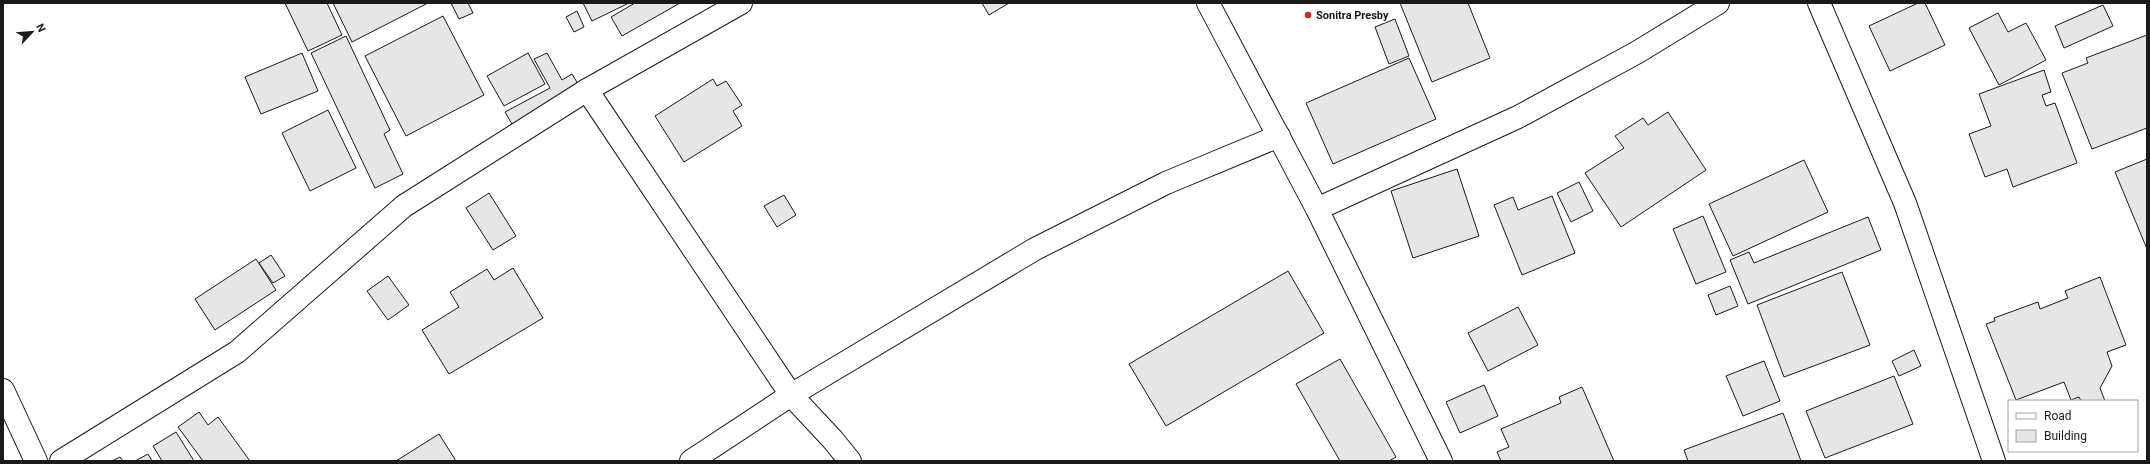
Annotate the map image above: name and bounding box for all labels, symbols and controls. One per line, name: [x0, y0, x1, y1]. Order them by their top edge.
place label: Sonitra Presby: [1316, 9, 1389, 22]
marker: Sonitra Presby: [1303, 10, 1313, 20]
north arrow: [12, 12, 52, 52]
text: N: [33, 21, 48, 34]
legend: [2008, 400, 2138, 452]
text: Road: [2044, 409, 2072, 423]
text: Building: [2044, 429, 2087, 443]

